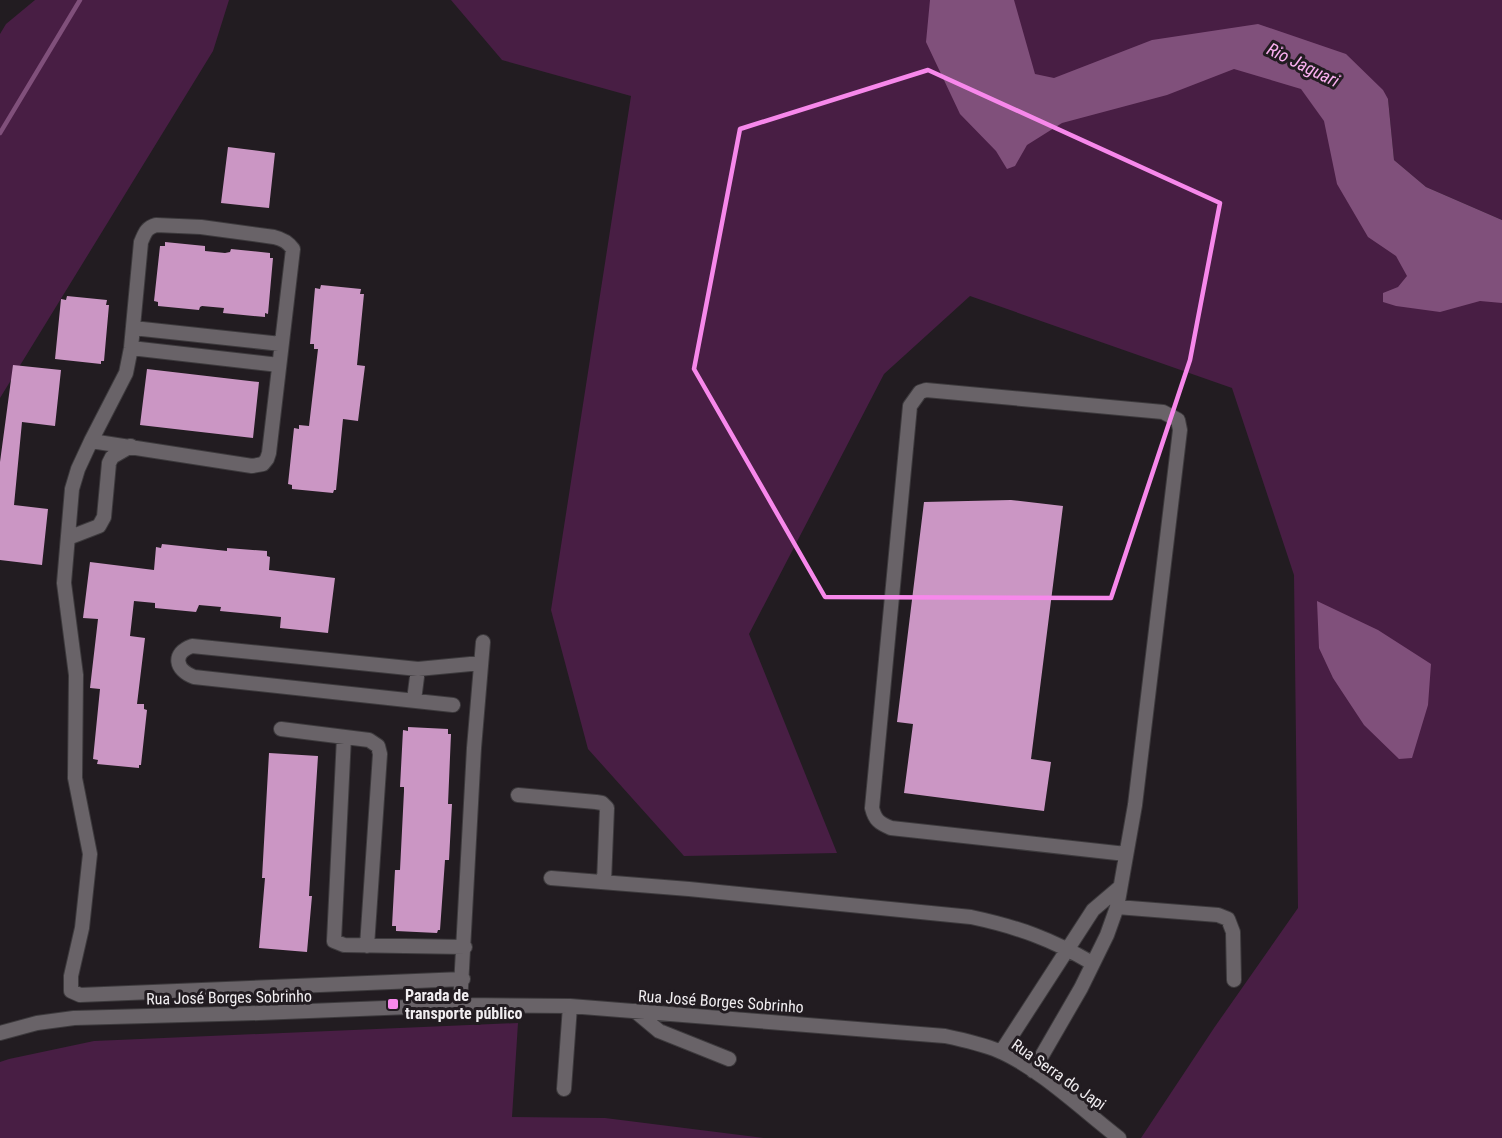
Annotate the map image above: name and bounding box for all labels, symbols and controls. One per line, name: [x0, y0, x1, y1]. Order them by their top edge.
water label: Rio Jaguari: [1264, 38, 1344, 91]
place label: Parada de transporte público: [405, 986, 523, 1023]
street label: Rua José Borges Sobrinho: [638, 986, 804, 1017]
street label: Rua José Borges Sobrinho: [146, 987, 312, 1008]
marker: Parada de transporte público: [386, 997, 400, 1011]
street label: Rua Serra do Japi: [1008, 1035, 1110, 1114]

